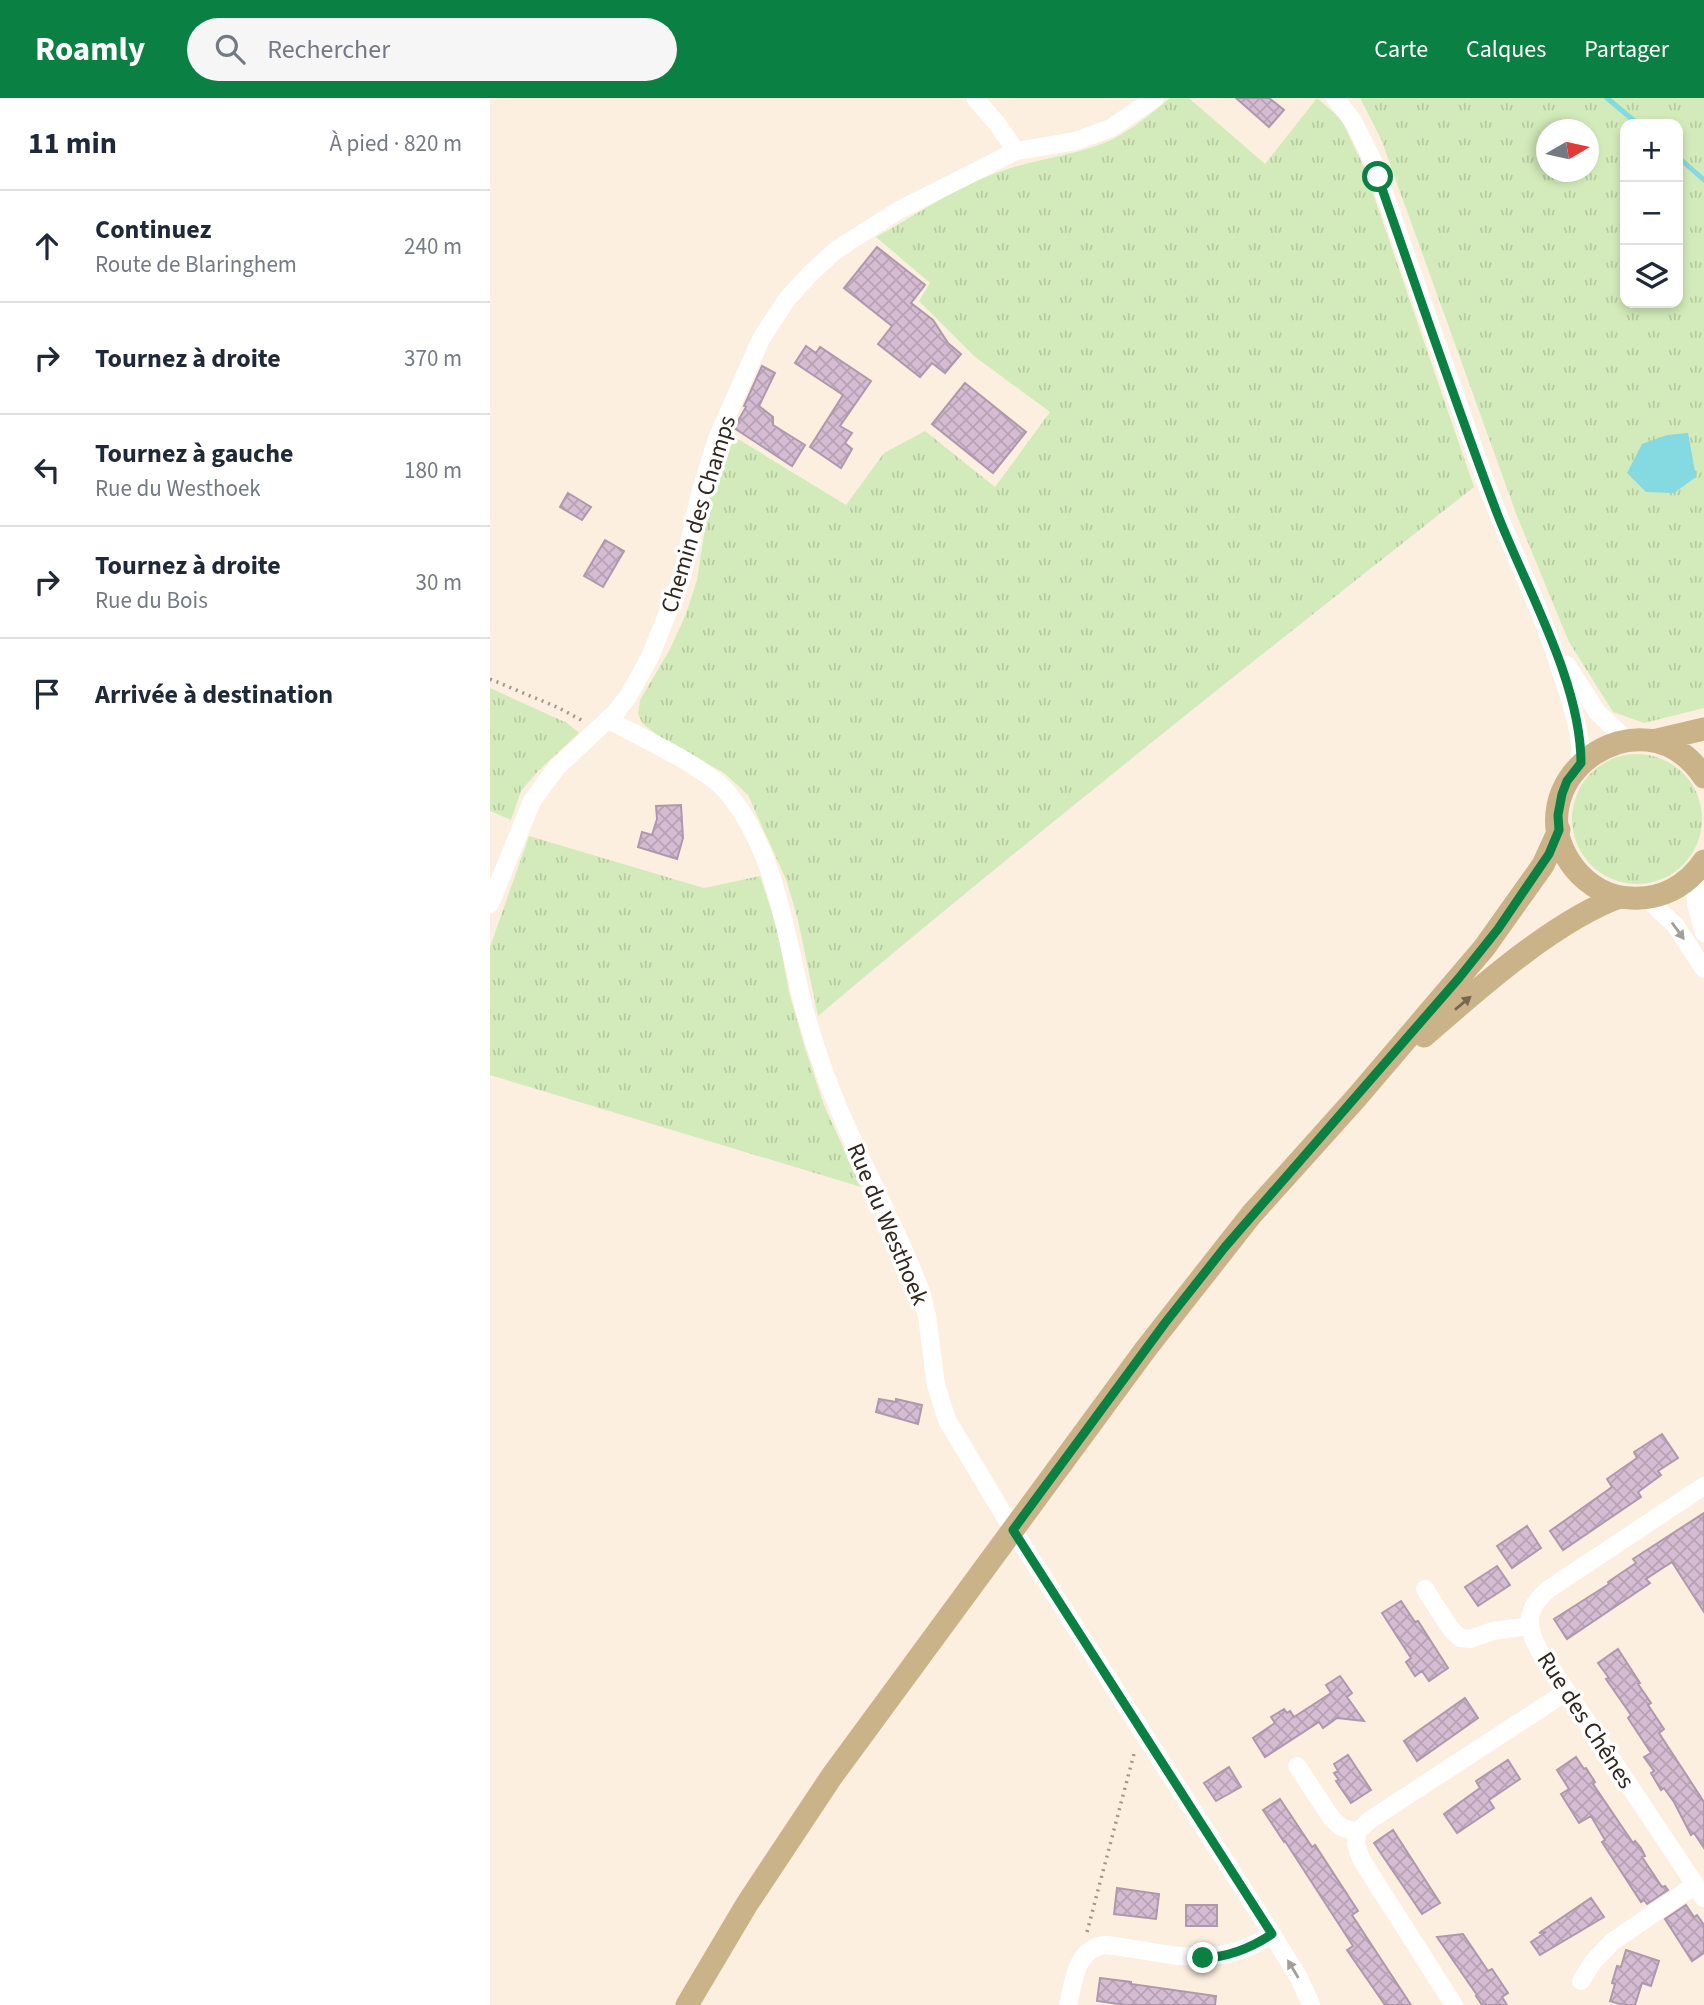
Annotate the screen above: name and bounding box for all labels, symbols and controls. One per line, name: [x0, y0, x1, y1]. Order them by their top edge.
search box: [187, 18, 677, 81]
text: Roamly: [35, 26, 145, 73]
icon: search: [211, 30, 249, 68]
text: Rechercher: [267, 31, 390, 68]
text: Carte: [1374, 32, 1428, 67]
text: Calques: [1466, 32, 1546, 67]
text: Partager: [1584, 32, 1669, 67]
north arrow: [1536, 119, 1599, 182]
map controls: [1620, 119, 1683, 308]
button: +: [1620, 119, 1683, 182]
text: 11 min: [28, 122, 117, 165]
text: À pied · 820 m: [329, 127, 462, 160]
route start: [1362, 161, 1393, 192]
button: −: [1620, 182, 1683, 245]
text: Continuez: [95, 211, 211, 248]
icon: ahead: [28, 227, 66, 265]
text: 240 m: [404, 230, 462, 263]
button: layers: [1620, 245, 1683, 308]
text: Route de Blaringhem: [95, 248, 297, 281]
icon: right: [28, 339, 66, 377]
text: Tournez à droite: [95, 340, 281, 377]
text: 370 m: [404, 342, 462, 375]
street label: Chemin des Champs: [652, 411, 745, 617]
text: Tournez à gauche: [95, 435, 294, 472]
icon: left: [28, 451, 66, 489]
text: 180 m: [404, 454, 462, 487]
text: Rue du Westhoek: [95, 472, 261, 505]
text: Tournez à droite: [95, 547, 281, 584]
icon: right: [28, 563, 66, 601]
text: 30 m: [415, 566, 462, 599]
text: Rue du Bois: [95, 584, 208, 617]
icon: arrive: [28, 675, 66, 713]
text: Arrivée à destination: [95, 676, 333, 713]
one-way arrow: [1671, 921, 1686, 939]
one-way arrow: [1454, 995, 1472, 1011]
street label: Rue du Westhoek: [838, 1138, 937, 1311]
street label: Rue des Chênes: [1528, 1645, 1643, 1796]
route end: [1187, 1942, 1218, 1973]
one-way arrow: [1287, 1959, 1299, 1978]

